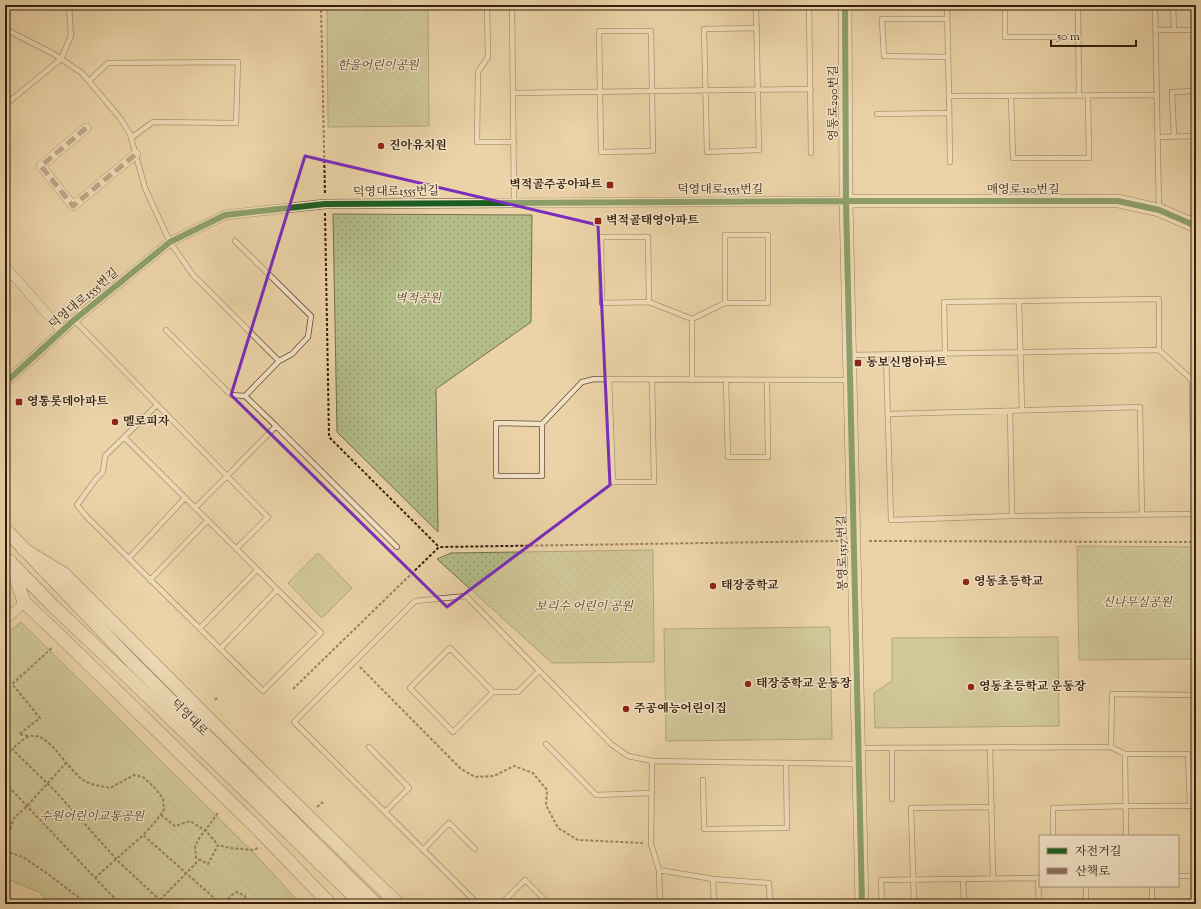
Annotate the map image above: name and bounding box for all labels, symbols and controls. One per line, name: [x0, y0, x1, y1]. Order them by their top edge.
scale bar: [1051, 22, 1136, 48]
text: 50 m: [1056, 28, 1080, 46]
park label: 한울어린이공원: [337, 57, 420, 75]
street label: 영통로290번길: [825, 65, 843, 141]
place label: 진아유치원: [389, 137, 447, 155]
marker: 진아유치원: [376, 141, 386, 151]
place label: 벽적골주공아파트: [509, 176, 602, 194]
marker: 벽적골주공아파트: [605, 180, 615, 190]
street label: 덕영대로1555번길: [677, 181, 763, 199]
street label: 매영로310번길: [986, 181, 1060, 199]
street label: 덕영대로1555번길: [353, 182, 439, 202]
place label: 벽적골태영아파트: [606, 212, 699, 230]
marker: 벽적골태영아파트: [593, 216, 603, 226]
street label: 덕영대로1555번길: [45, 264, 123, 334]
park label: 벽적공원: [395, 290, 443, 308]
place label: 동보신명아파트: [866, 354, 948, 372]
marker: 동보신명아파트: [853, 358, 863, 368]
place label: 영통롯데아파트: [27, 393, 109, 411]
marker: 영통롯데아파트: [14, 397, 24, 407]
place label: 멜로피자: [123, 413, 170, 431]
marker: 멜로피자: [110, 417, 120, 427]
street label: 봉영로1517번길: [833, 515, 853, 591]
place label: 영동초등학교: [974, 573, 1044, 591]
place label: 태장중학교: [721, 577, 779, 595]
marker: 영동초등학교: [961, 577, 971, 587]
marker: 태장중학교: [708, 581, 718, 591]
park label: 신나무실공원: [1102, 594, 1173, 612]
park label: 보리수 어린이 공원: [535, 598, 634, 616]
place label: 태장중학교 운동장: [756, 675, 852, 693]
place label: 영동초등학교 운동장: [979, 678, 1086, 696]
marker: 태장중학교 운동장: [743, 679, 753, 689]
marker: 영동초등학교 운동장: [966, 682, 976, 692]
street label: 덕영대로: [166, 695, 212, 741]
place label: 주공예능어린이집: [634, 700, 727, 718]
marker: 주공예능어린이집: [621, 704, 631, 714]
park label: 수원어린이교통공원: [40, 808, 146, 826]
legend: [1039, 835, 1179, 887]
text: 자전거길: [1075, 843, 1121, 861]
text: 산책로: [1075, 863, 1110, 881]

